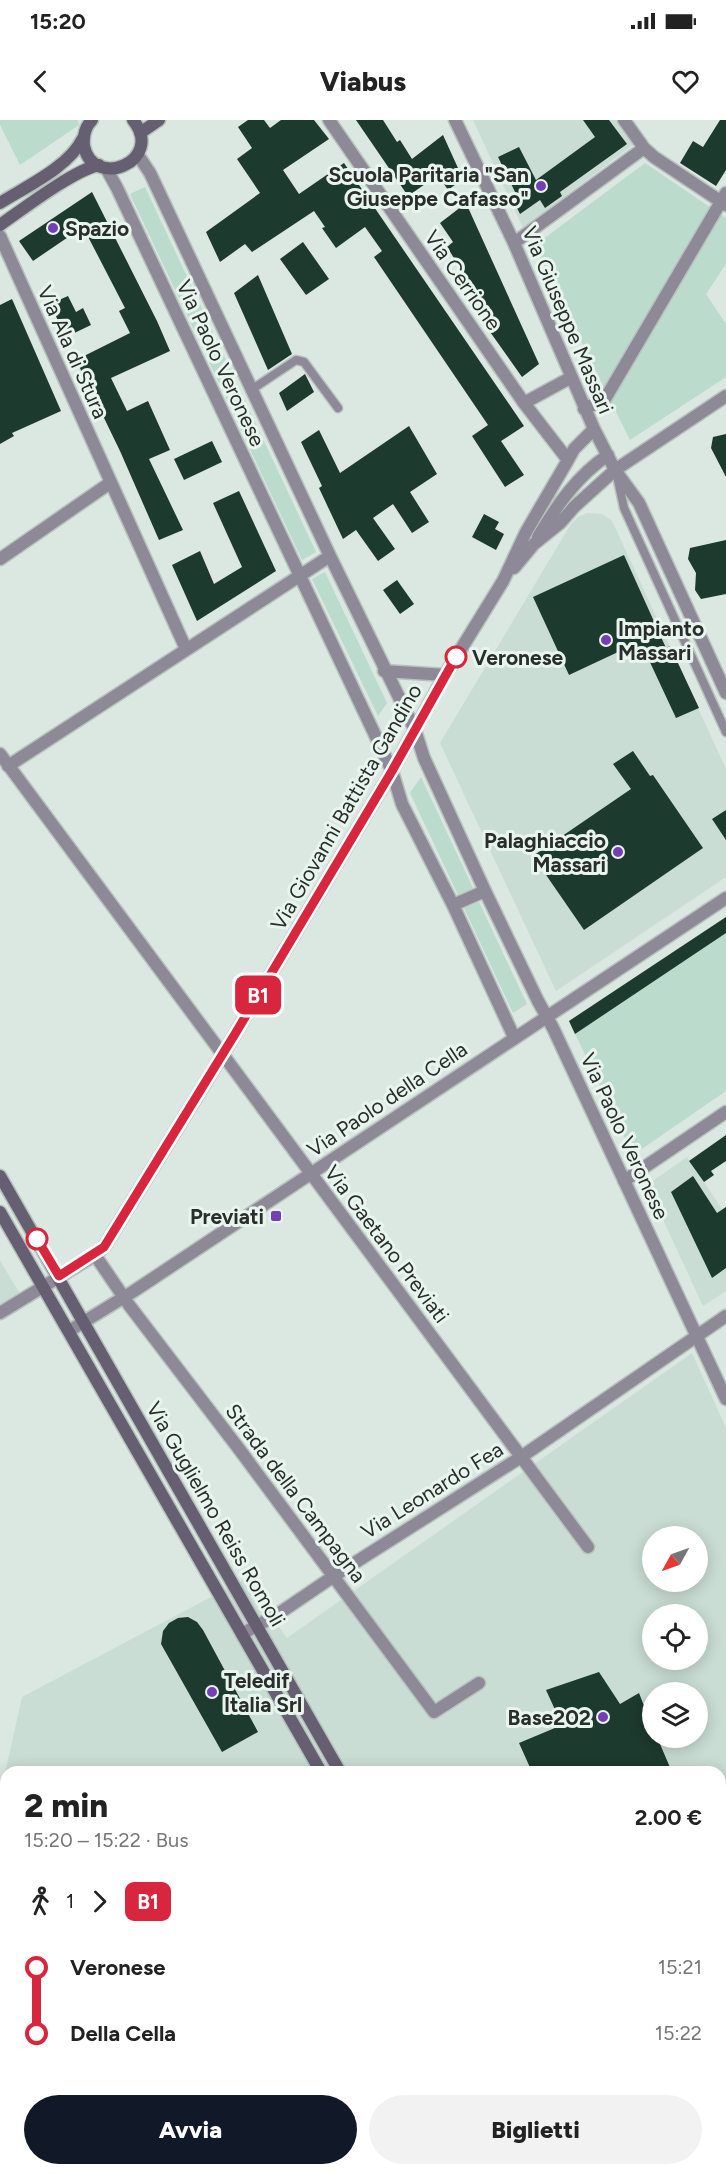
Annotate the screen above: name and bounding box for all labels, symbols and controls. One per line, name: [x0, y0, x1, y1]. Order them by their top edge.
text: 15:20: [30, 8, 86, 35]
icon: back: [24, 65, 57, 98]
text: Viabus: [320, 65, 406, 98]
icon: heart: [669, 65, 702, 98]
place label: Scuola Paritaria "San Giuseppe Cafasso": [329, 162, 529, 211]
marker: Scuola Paritaria "San Giuseppe Cafasso": [534, 179, 548, 193]
place label: Spazio: [65, 216, 129, 241]
marker: Spazio: [46, 221, 60, 235]
street label: Via Giuseppe Massari: [517, 222, 619, 418]
street label: Via Cerrione: [419, 225, 507, 335]
street label: Via Paolo Veronese: [171, 276, 271, 450]
street label: Via Ala di Stura: [33, 282, 113, 422]
place label: Impianto Massari: [618, 616, 704, 665]
marker: Impianto Massari: [599, 633, 613, 647]
place label: Veronese: [472, 645, 563, 670]
marker: Veronese: [445, 646, 467, 668]
street label: Via Giovanni Battista Gandino: [265, 679, 427, 935]
place label: Palaghiaccio Massari: [484, 828, 606, 877]
marker: Palaghiaccio Massari: [611, 845, 625, 859]
line badge: B1: [231, 976, 285, 1014]
text: B1: [247, 983, 269, 1008]
street label: Via Paolo della Cella: [302, 1036, 472, 1162]
street label: Via Paolo Veronese: [575, 1049, 675, 1223]
street label: Via Gaetano Previati: [320, 1160, 454, 1328]
place label: Previati: [190, 1204, 264, 1229]
marker: Previati: [269, 1209, 283, 1223]
unlabelled marker: [26, 1228, 48, 1250]
street label: Via Guglielmo Reiss Romoli: [141, 1397, 291, 1631]
street label: Strada della Campagna: [221, 1399, 371, 1587]
street label: Via Leonardo Fea: [356, 1436, 508, 1544]
north arrow: [642, 1526, 708, 1592]
map controls: [642, 1526, 708, 1748]
button: locate: [642, 1604, 708, 1670]
place label: Teledif Italia Srl: [224, 1668, 302, 1717]
button: layers: [642, 1682, 708, 1748]
marker: Teledif Italia Srl: [205, 1685, 219, 1699]
place label: Base202: [508, 1705, 591, 1730]
marker: Base202: [596, 1710, 610, 1724]
text: 2 min: [24, 1786, 108, 1825]
text: 2.00 €: [635, 1804, 702, 1831]
text: 15:20 – 15:22 · Bus: [24, 1828, 189, 1852]
icon: walk: [24, 1885, 57, 1918]
icon: forward: [83, 1885, 116, 1918]
text: 1: [66, 1889, 74, 1913]
text: B1: [137, 1889, 159, 1914]
text: Veronese: [70, 1954, 165, 1981]
text: 15:21: [658, 1955, 702, 1979]
text: Della Cella: [70, 2020, 176, 2047]
text: 15:22: [655, 2021, 702, 2045]
button: Avvia: [24, 2095, 357, 2164]
button: Biglietti: [369, 2095, 702, 2164]

